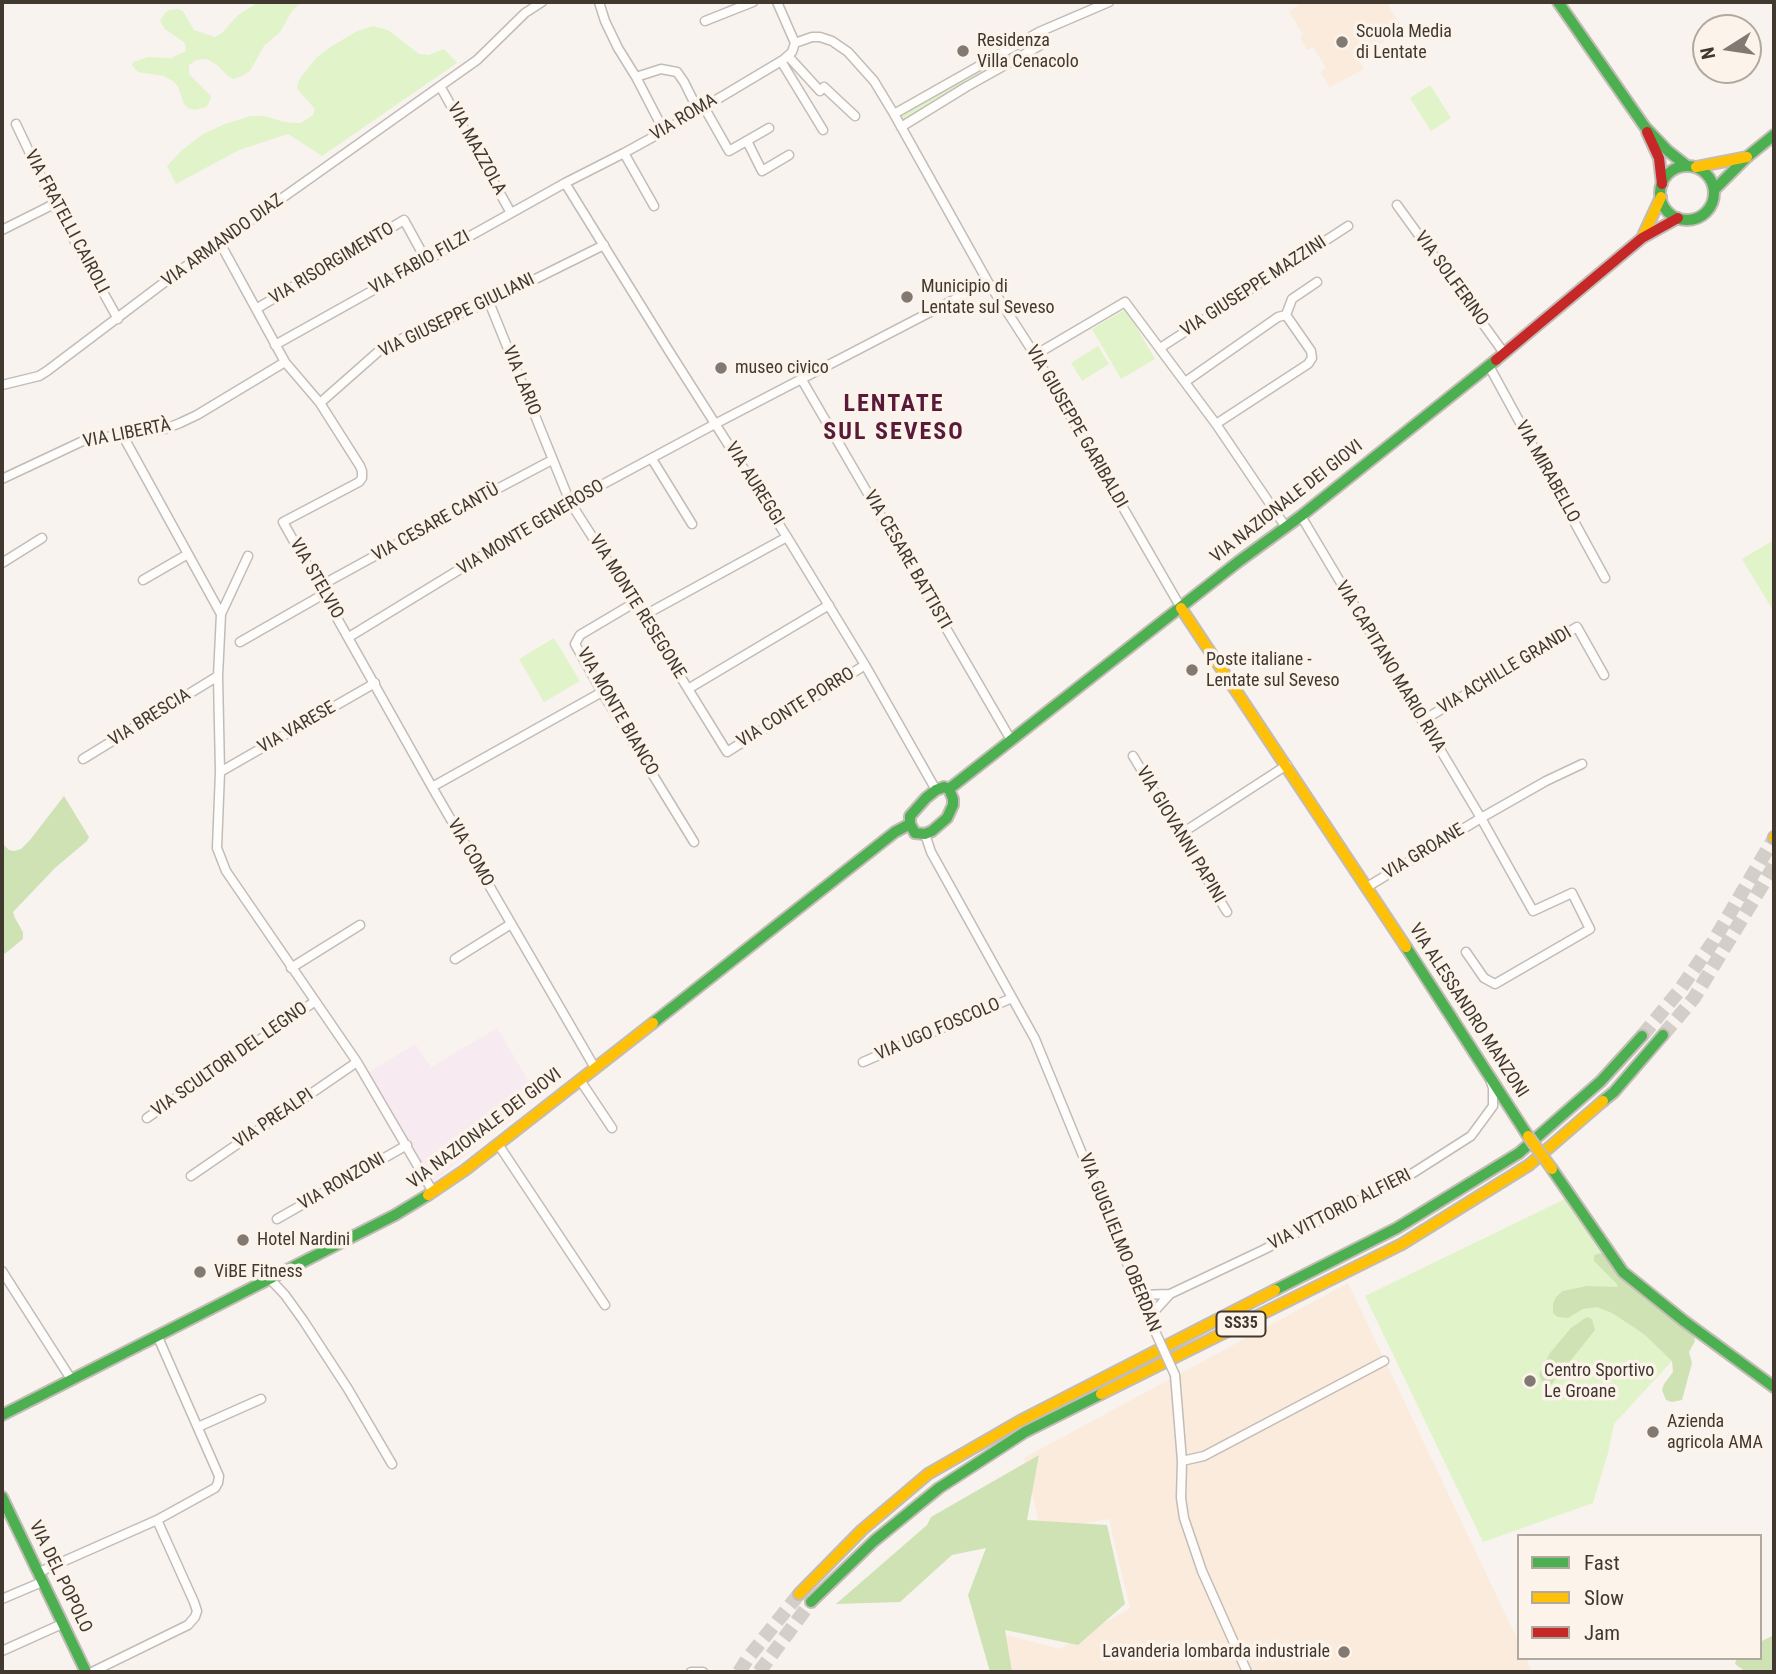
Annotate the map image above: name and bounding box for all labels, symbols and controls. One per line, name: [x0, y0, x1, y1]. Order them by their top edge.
north arrow: [1692, 14, 1762, 84]
place label: Scuola Media di Lentate: [1356, 21, 1452, 64]
place label: Residenza Villa Cenacolo: [977, 30, 1079, 72]
marker: Scuola Media di Lentate: [1334, 34, 1350, 50]
marker: Residenza Villa Cenacolo: [955, 43, 971, 59]
text: N: [1695, 45, 1720, 61]
street label: VIA ROMA: [647, 90, 721, 146]
street label: VIA MAZZOLA: [442, 99, 510, 199]
street label: VIA FRATELLI CAIROLI: [19, 147, 113, 297]
street label: VIA ARMANDO DIAZ: [158, 190, 288, 292]
street label: VIA RISORGIMENTO: [266, 218, 398, 310]
street label: VIA FABIO FILZI: [366, 226, 474, 300]
street label: VIA SOLFERINO: [1409, 228, 1493, 330]
street label: VIA GIUSEPPE MAZZINI: [1177, 232, 1331, 342]
street label: VIA GIUSEPPE GIULIANI: [376, 269, 538, 363]
place label: Municipio di Lentate sul Seveso: [921, 276, 1055, 318]
marker: Municipio di Lentate sul Seveso: [899, 289, 915, 305]
street label: VIA GIUSEPPE GARIBALDI: [1021, 342, 1131, 512]
street label: VIA LARIO: [497, 343, 545, 419]
place label: museo civico: [735, 357, 829, 379]
marker: museo civico: [713, 360, 729, 376]
district label: LENTATE SUL SEVESO: [825, 391, 963, 447]
street label: VIA LIBERTÀ: [81, 415, 173, 453]
street label: VIA MIRABELLO: [1510, 417, 1584, 527]
street label: VIA NAZIONALE DEI GIOVI: [1207, 436, 1367, 568]
street label: VIA AUREGGI: [720, 438, 788, 530]
street label: VIA MONTE GENEROSO: [454, 476, 608, 580]
street label: VIA CESARE CANTÙ: [369, 479, 503, 567]
street label: VIA CESARE BATTISTI: [859, 487, 955, 633]
street label: VIA MONTE RESEGONE: [584, 531, 690, 683]
street label: VIA STELVIO: [284, 535, 348, 623]
street label: VIA CAPITANO MARIO RIVA: [1330, 577, 1450, 757]
street label: VIA ACHILLE GRANDI: [1434, 623, 1576, 719]
street label: VIA MONTE BIANCO: [572, 644, 662, 780]
place label: Poste italiane - Lentate sul Seveso: [1206, 649, 1340, 692]
marker: Poste italiane - Lentate sul Seveso: [1184, 662, 1200, 678]
street label: VIA CONTE PORRO: [733, 663, 859, 753]
street label: VIA BRESCIA: [105, 684, 195, 752]
street label: VIA VARESE: [254, 697, 340, 759]
street label: VIA GIOVANNI PAPINI: [1131, 763, 1229, 907]
street label: VIA COMO: [442, 815, 498, 891]
street label: VIA GROANE: [1380, 819, 1468, 885]
street label: VIA ALESSANDRO MANZONI: [1404, 920, 1532, 1102]
street label: VIA UGO FOSCOLO: [872, 994, 1004, 1066]
street label: VIA SCULTORI DEL LEGNO: [148, 998, 312, 1122]
street label: VIA NAZIONALE DEI GIOVI: [404, 1064, 566, 1194]
street label: VIA PREALPI: [230, 1085, 318, 1153]
street label: VIA RONZONI: [295, 1149, 389, 1215]
street label: VIA GUGLIELMO OBERDAN: [1073, 1151, 1165, 1335]
street label: VIA VITTORIO ALFIERI: [1265, 1165, 1415, 1255]
place label: Hotel Nardini: [257, 1229, 350, 1251]
marker: Hotel Nardini: [235, 1232, 251, 1248]
place label: ViBE Fitness: [214, 1261, 303, 1283]
marker: ViBE Fitness: [192, 1264, 208, 1280]
road number: SS35: [1216, 1312, 1266, 1336]
place label: Centro Sportivo Le Groane: [1544, 1360, 1654, 1402]
marker: Centro Sportivo Le Groane: [1522, 1373, 1538, 1389]
place label: Azienda agricola AMA: [1667, 1411, 1763, 1454]
marker: Azienda agricola AMA: [1645, 1424, 1661, 1440]
street label: VIA DEL POPOLO: [24, 1518, 96, 1636]
legend: [1517, 1534, 1762, 1660]
text: Fast: [1584, 1551, 1620, 1575]
text: Slow: [1584, 1586, 1624, 1610]
text: Jam: [1584, 1621, 1620, 1645]
place label: Lavanderia lombarda industriale: [1102, 1641, 1330, 1663]
marker: Lavanderia lombarda industriale: [1336, 1644, 1352, 1660]

